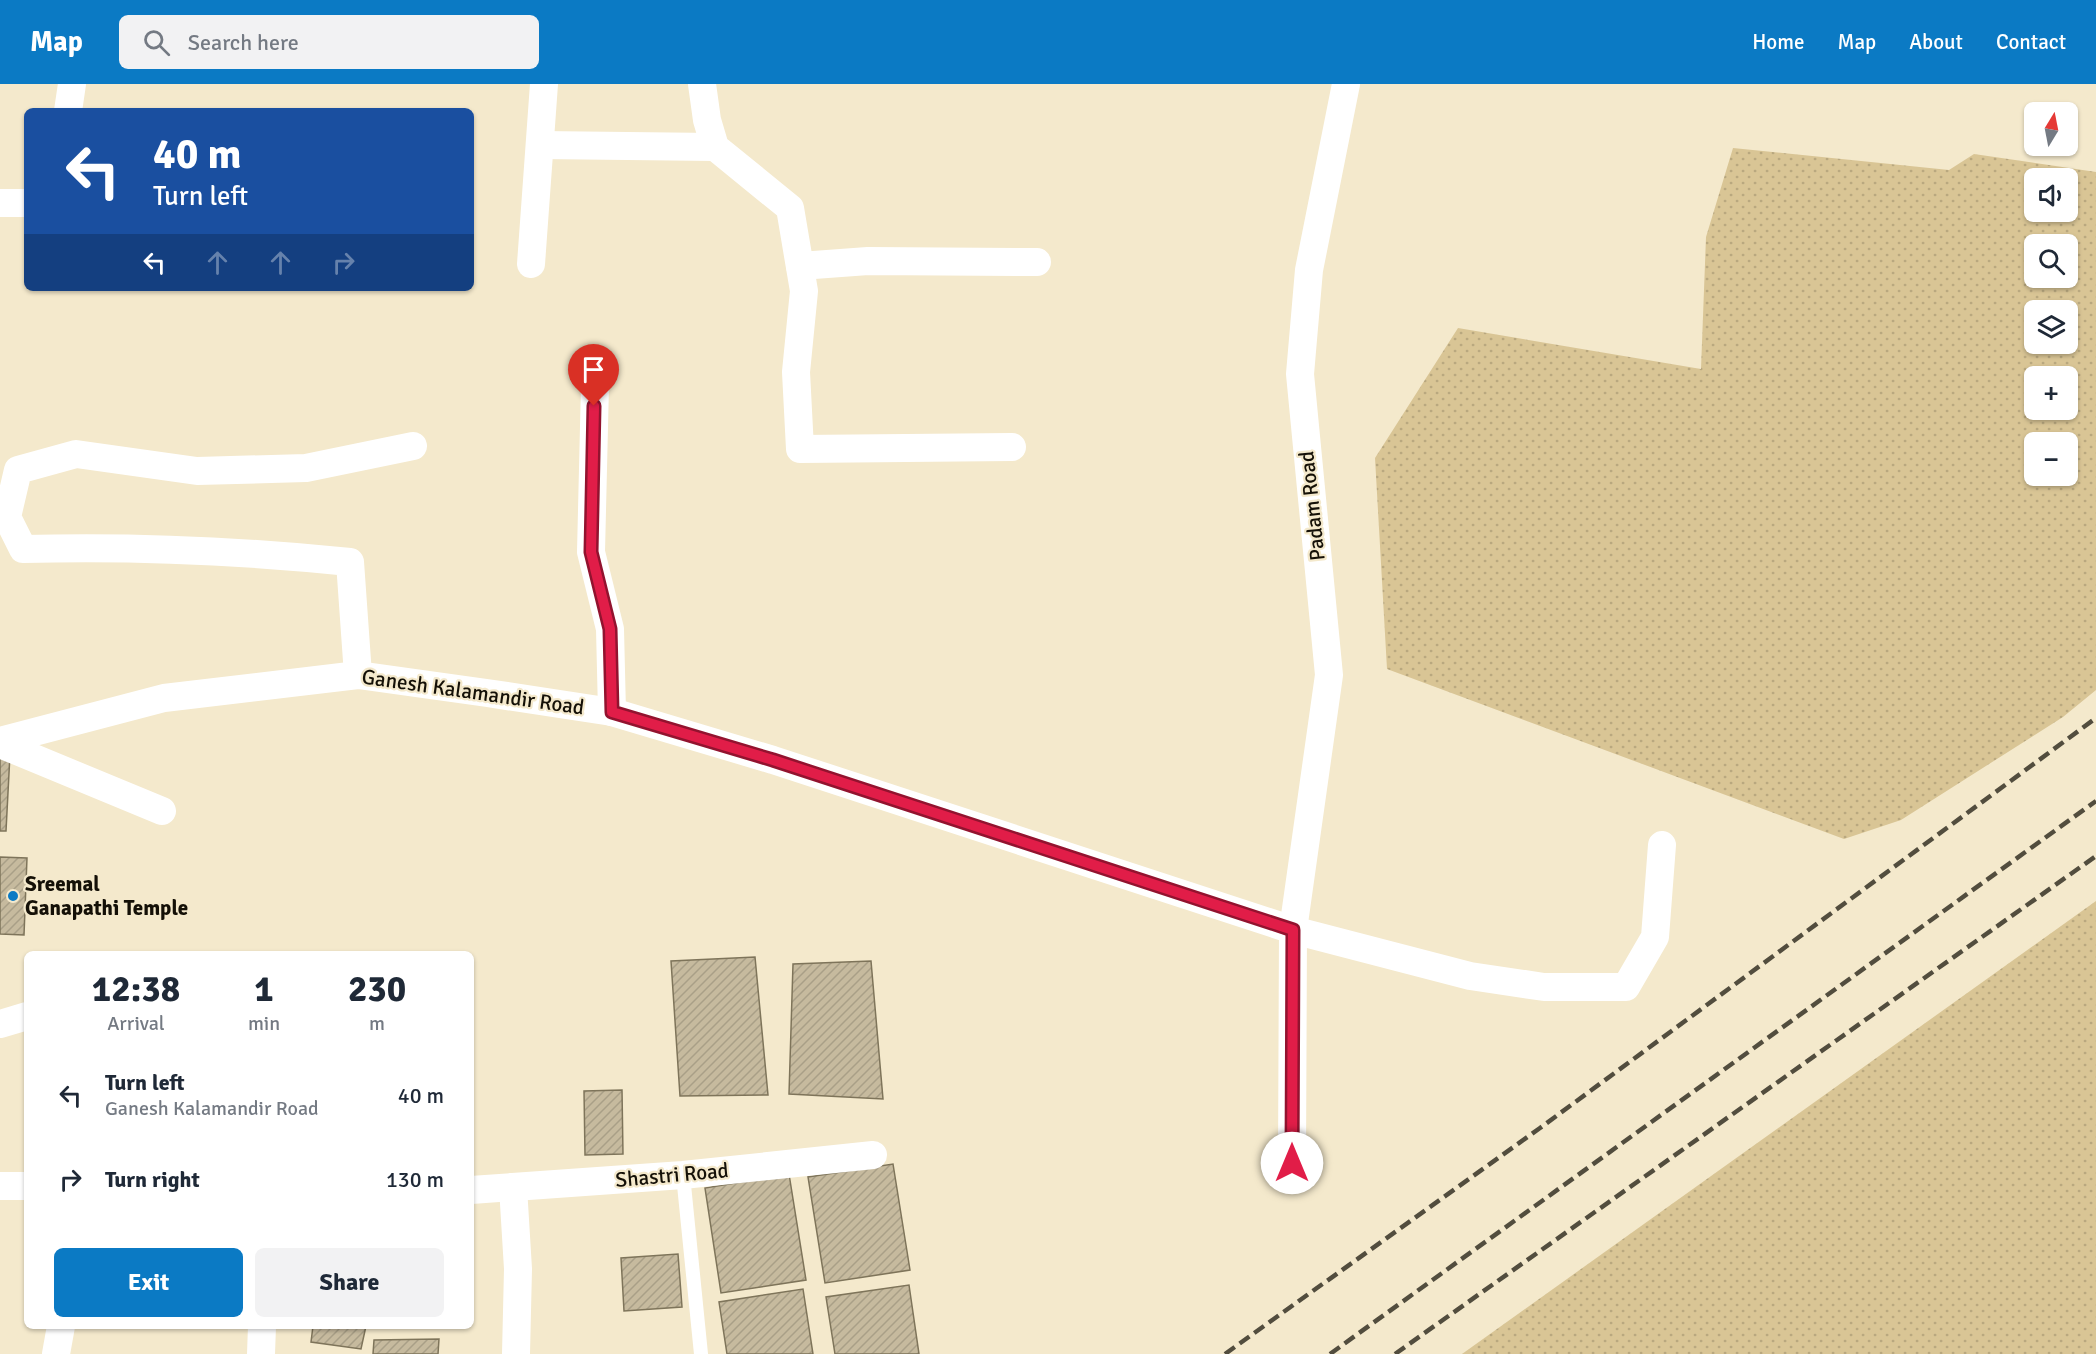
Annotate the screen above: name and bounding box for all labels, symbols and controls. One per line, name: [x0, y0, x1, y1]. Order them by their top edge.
search box: [119, 15, 539, 69]
text: Map: [30, 25, 83, 59]
icon: search: [140, 26, 173, 59]
text: Search here: [188, 29, 299, 56]
text: Home: [1752, 29, 1805, 55]
text: Map: [1838, 29, 1876, 55]
text: About: [1909, 29, 1963, 55]
text: Contact: [1996, 29, 2066, 55]
north arrow: [2024, 102, 2078, 156]
map controls: [2024, 102, 2078, 486]
text: 40 m: [153, 129, 242, 180]
icon: left: [54, 132, 132, 210]
button: sound: [2024, 168, 2078, 222]
text: Turn left: [153, 180, 248, 213]
button: search: [2024, 234, 2078, 288]
icon: left: [138, 246, 171, 279]
icon: ahead: [201, 246, 234, 279]
icon: ahead: [264, 246, 297, 279]
icon: right: [327, 246, 360, 279]
button: layers: [2024, 300, 2078, 354]
pin: [568, 344, 619, 406]
icon: arrive: [577, 353, 610, 386]
button: +: [2024, 366, 2078, 420]
button: −: [2024, 432, 2078, 486]
street label: Padam Road: [1293, 450, 1331, 562]
street label: Ganesh Kalamandir Road: [360, 664, 586, 720]
place label: Sreemal Ganapathi Temple: [25, 871, 188, 921]
marker: Sreemal Ganapathi Temple: [6, 889, 20, 903]
text: 12:38: [92, 967, 180, 1012]
text: 1: [254, 967, 274, 1012]
text: 230: [348, 967, 406, 1012]
text: Arrival: [107, 1011, 165, 1036]
text: min: [248, 1011, 280, 1036]
text: m: [369, 1011, 385, 1036]
text: Turn left: [105, 1069, 185, 1096]
icon: left: [54, 1079, 87, 1112]
text: 40 m: [398, 1082, 444, 1109]
text: Ganesh Kalamandir Road: [105, 1096, 319, 1121]
position arrow: [1260, 1131, 1324, 1195]
street label: Shastri Road: [614, 1157, 730, 1193]
icon: right: [54, 1163, 87, 1196]
text: Turn right: [105, 1166, 200, 1193]
text: 130 m: [386, 1166, 444, 1193]
button: Exit: [54, 1248, 243, 1317]
button: Share: [255, 1248, 444, 1317]

